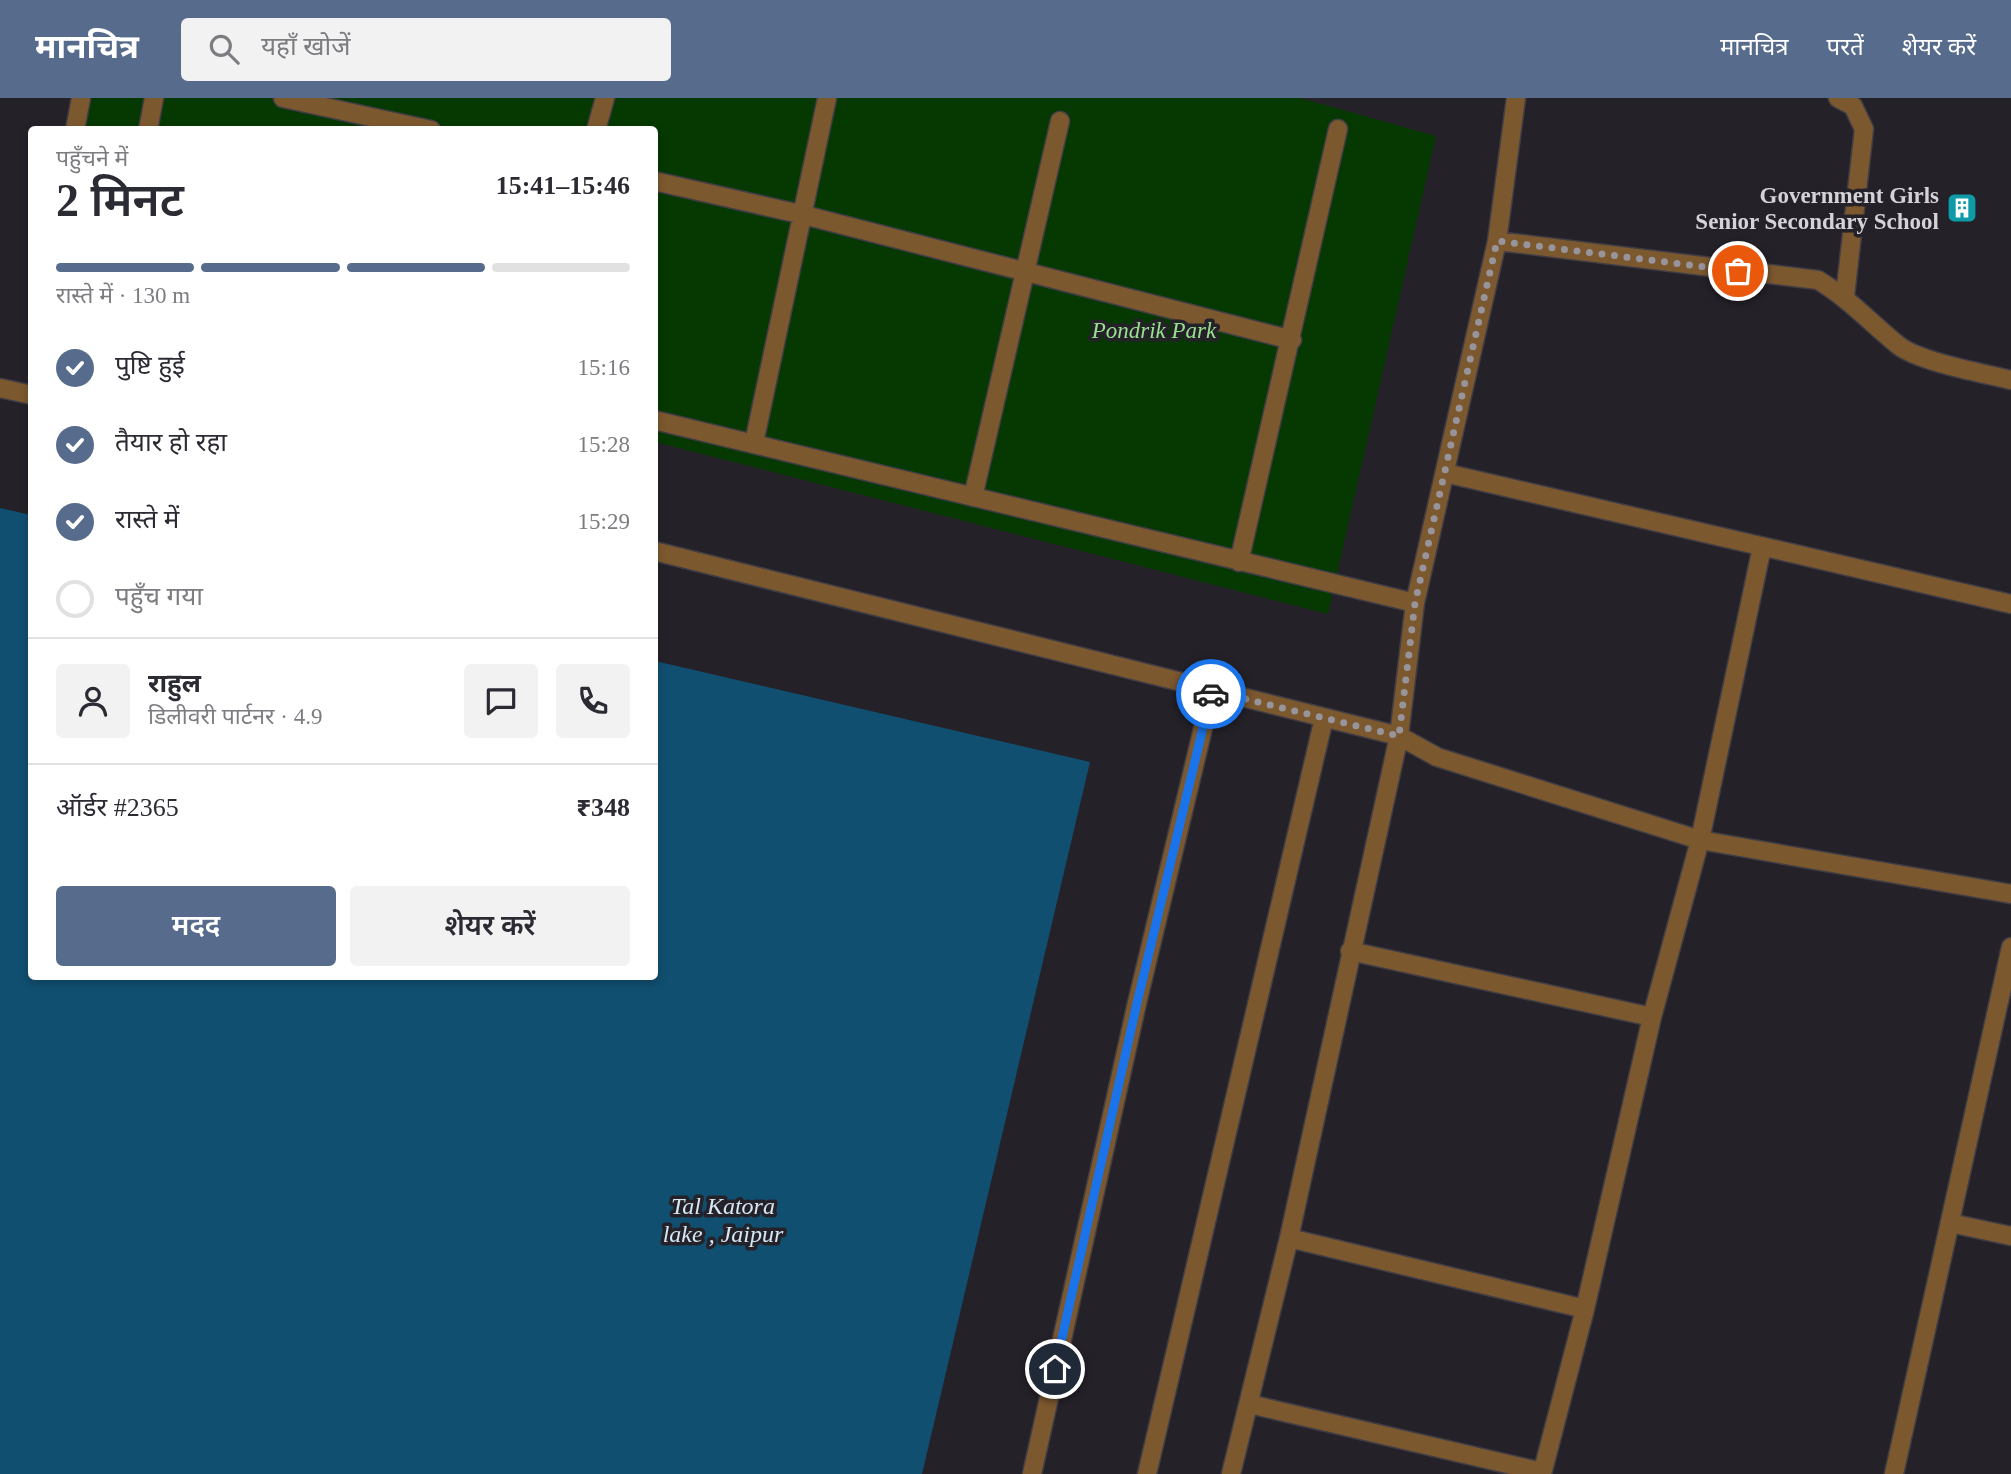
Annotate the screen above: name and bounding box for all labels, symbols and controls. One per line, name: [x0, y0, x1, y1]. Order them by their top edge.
search box: [181, 18, 671, 81]
text: मानचित्र: [35, 29, 139, 65]
icon: search: [205, 30, 243, 68]
text: यहाँ खोजें: [261, 32, 350, 61]
text: मानचित्र: [1720, 34, 1789, 60]
text: परतें: [1827, 34, 1864, 60]
text: शेयर करें: [1902, 34, 1976, 60]
text: पहुँचने में: [56, 146, 128, 171]
text: 15:41–15:46: [496, 171, 630, 200]
text: 2 मिनट: [56, 175, 184, 226]
place label: Government Girls Senior Secondary School: [1695, 183, 1939, 234]
building icon: Government Girls Senior Secondary School: [1945, 191, 1979, 225]
pin: [1708, 241, 1768, 301]
icon: bag: [1719, 252, 1757, 290]
text: रास्ते में · 130 m: [56, 283, 190, 308]
park label: Pondrik Park: [1091, 318, 1217, 343]
icon: check: [56, 349, 94, 387]
text: पुष्टि हुई: [115, 351, 185, 380]
text: 15:16: [578, 355, 630, 380]
icon: check: [56, 426, 94, 464]
text: तैयार हो रहा: [115, 428, 227, 457]
text: 15:28: [578, 432, 630, 457]
icon: check: [56, 503, 94, 541]
text: रास्ते में: [115, 505, 179, 534]
text: 15:29: [578, 509, 630, 534]
text: पहुँच गया: [115, 582, 203, 611]
courier: [1176, 659, 1246, 729]
button: person: [56, 664, 130, 738]
button: chat: [464, 664, 538, 738]
button: phone: [556, 664, 630, 738]
text: राहुल: [148, 669, 201, 698]
icon: car: [1192, 675, 1230, 713]
text: डिलीवरी पार्टनर · 4.9: [148, 704, 322, 729]
text: ऑर्डर #2365: [56, 793, 179, 822]
text: ₹348: [576, 793, 630, 822]
button: मदद: [56, 886, 336, 966]
button: शेयर करें: [350, 886, 630, 966]
water label: Tal Katora lake , Jaipur: [663, 1193, 784, 1247]
pin: [1025, 1339, 1085, 1399]
icon: home: [1036, 1350, 1074, 1388]

